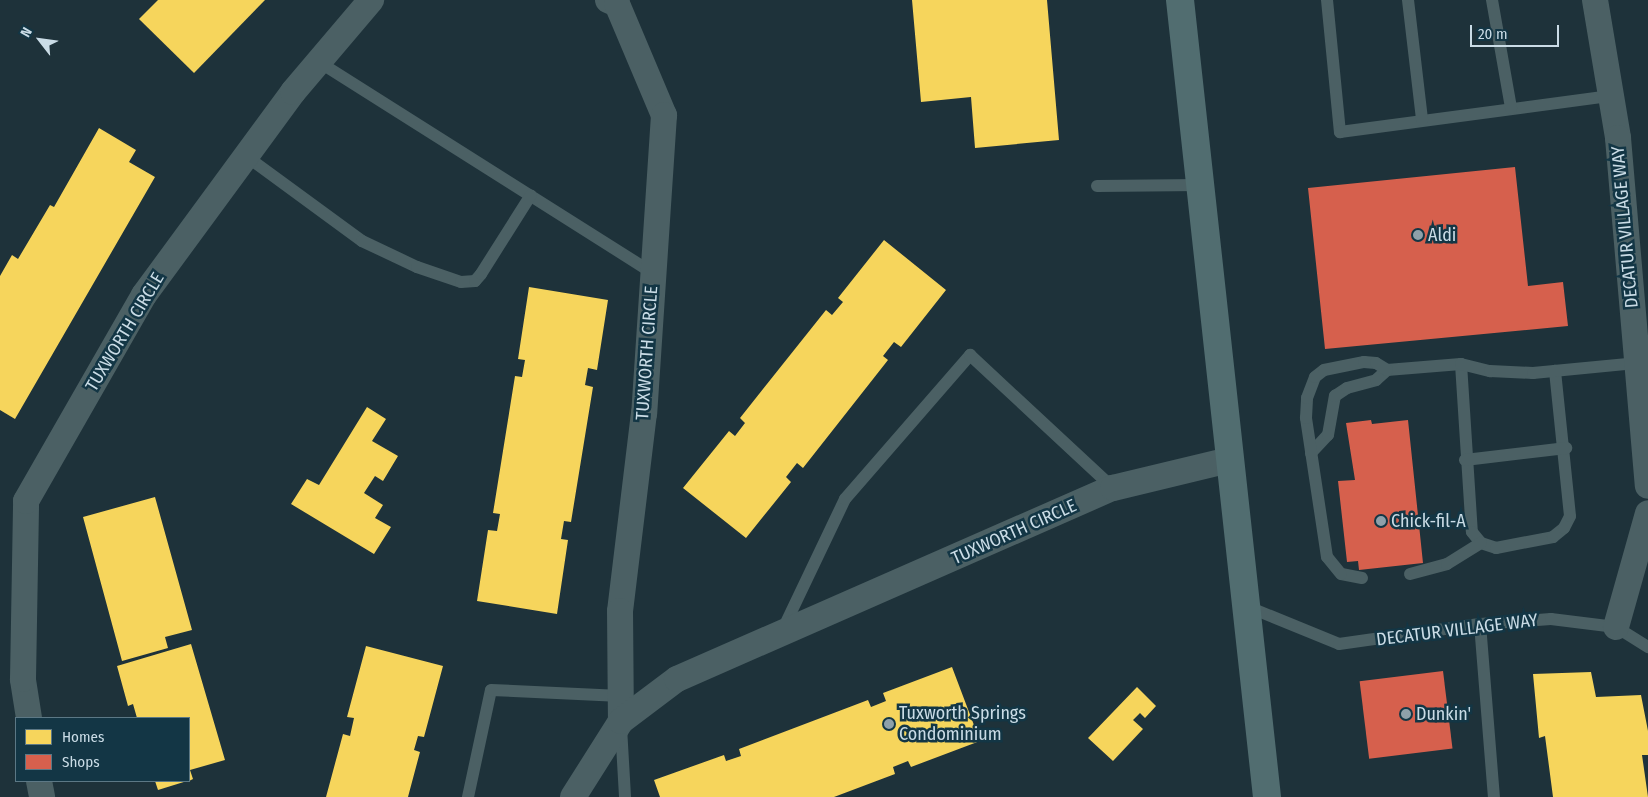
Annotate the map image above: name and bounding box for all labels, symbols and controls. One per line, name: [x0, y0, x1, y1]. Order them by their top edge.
north arrow: [15, 15, 65, 65]
scale bar: [1473, 15, 1562, 47]
text: N: [17, 24, 36, 40]
text: 20 m: [1478, 25, 1508, 43]
street label: DECATUR VILLAGE WAY: [1607, 145, 1643, 309]
place label: Aldi: [1428, 224, 1456, 246]
marker: Aldi: [1412, 229, 1424, 241]
street label: TUXWORTH CIRCLE: [81, 269, 169, 395]
street label: TUXWORTH CIRCLE: [632, 285, 662, 421]
street label: TUXWORTH CIRCLE: [948, 495, 1080, 569]
place label: Chick-fil-A: [1391, 510, 1466, 532]
marker: Chick-fil-A: [1375, 515, 1387, 527]
street label: DECATUR VILLAGE WAY: [1375, 609, 1539, 651]
place label: Tuxworth Springs Condominium: [899, 703, 1026, 746]
place label: Dunkin': [1416, 703, 1471, 725]
marker: Dunkin': [1400, 708, 1412, 720]
legend: [15, 717, 190, 782]
marker: Tuxworth Springs Condominium: [883, 718, 895, 730]
text: Homes: [62, 728, 104, 746]
text: Shops: [62, 753, 100, 771]

